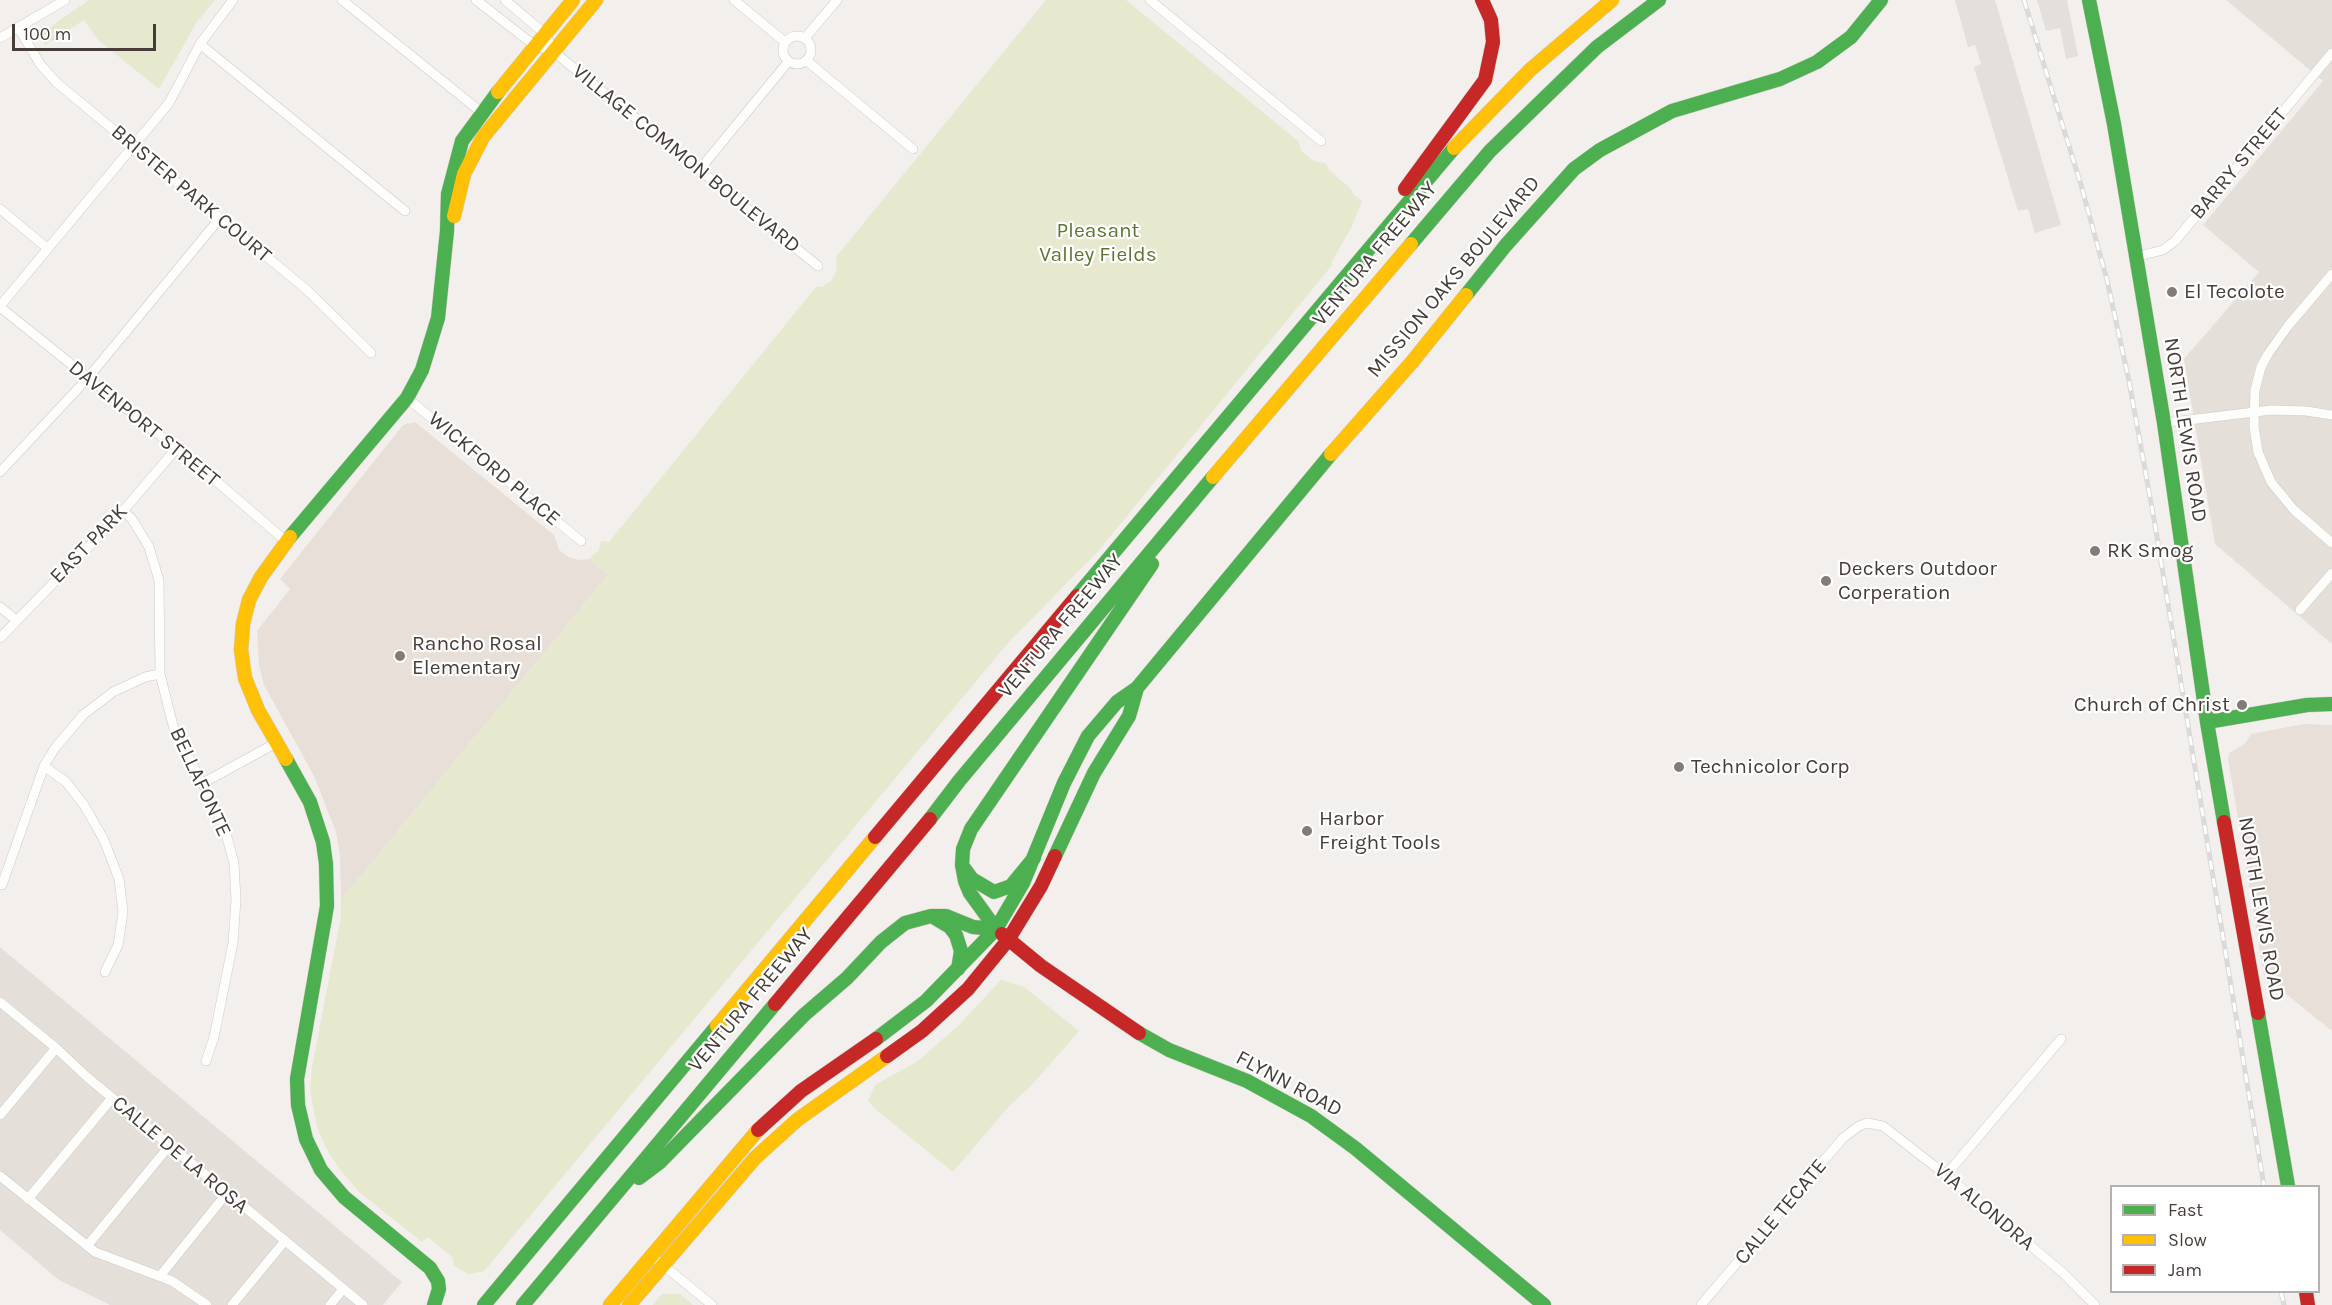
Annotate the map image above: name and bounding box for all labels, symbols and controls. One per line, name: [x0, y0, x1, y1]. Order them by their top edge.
scale bar: [15, 12, 159, 50]
text: 100 m: [23, 23, 71, 45]
street label: VILLAGE COMMON BOULEVARD: [567, 59, 805, 259]
street label: BARRY STREET: [2185, 103, 2293, 225]
street label: BRISTER PARK COURT: [106, 120, 276, 268]
street label: MISSION OAKS BOULEVARD: [1362, 171, 1546, 383]
street label: VENTURA FREEWAY: [1307, 177, 1443, 331]
park label: Pleasant Valley Fields: [1039, 218, 1157, 268]
place label: El Tecolote: [2184, 279, 2285, 305]
marker: El Tecolote: [2165, 285, 2179, 299]
street label: NORTH LEWIS ROAD: [2158, 336, 2212, 524]
street label: DAVENPORT STREET: [63, 355, 225, 493]
street label: WICKFORD PLACE: [423, 406, 565, 532]
street label: EAST PARK: [45, 499, 133, 589]
place label: RK Smog: [2107, 538, 2193, 564]
marker: RK Smog: [2088, 544, 2102, 558]
street label: VENTURA FREEWAY: [993, 549, 1129, 703]
place label: Deckers Outdoor Corperation: [1838, 556, 1997, 606]
marker: Deckers Outdoor Corperation: [1819, 574, 1833, 588]
place label: Rancho Rosal Elementary: [412, 631, 542, 681]
marker: Rancho Rosal Elementary: [393, 649, 407, 663]
place label: Church of Christ: [2074, 692, 2230, 718]
marker: Church of Christ: [2235, 698, 2249, 712]
street label: BELLAFONTE: [164, 723, 236, 841]
place label: Technicolor Corp: [1691, 754, 1850, 780]
marker: Technicolor Corp: [1672, 760, 1686, 774]
place label: Harbor Freight Tools: [1319, 806, 1441, 856]
street label: NORTH LEWIS ROAD: [2232, 815, 2290, 1003]
marker: Harbor Freight Tools: [1300, 824, 1314, 838]
street label: VENTURA FREEWAY: [683, 923, 819, 1077]
street label: FLYNN ROAD: [1231, 1045, 1347, 1123]
street label: CALLE DE LA ROSA: [107, 1091, 253, 1219]
street label: CALLE TECATE: [1730, 1154, 1832, 1270]
street label: VIA ALONDRA: [1929, 1158, 2039, 1256]
legend: [2110, 1185, 2320, 1293]
text: Fast: [2168, 1199, 2203, 1221]
text: Slow: [2168, 1229, 2207, 1251]
text: Jam: [2168, 1259, 2202, 1281]

